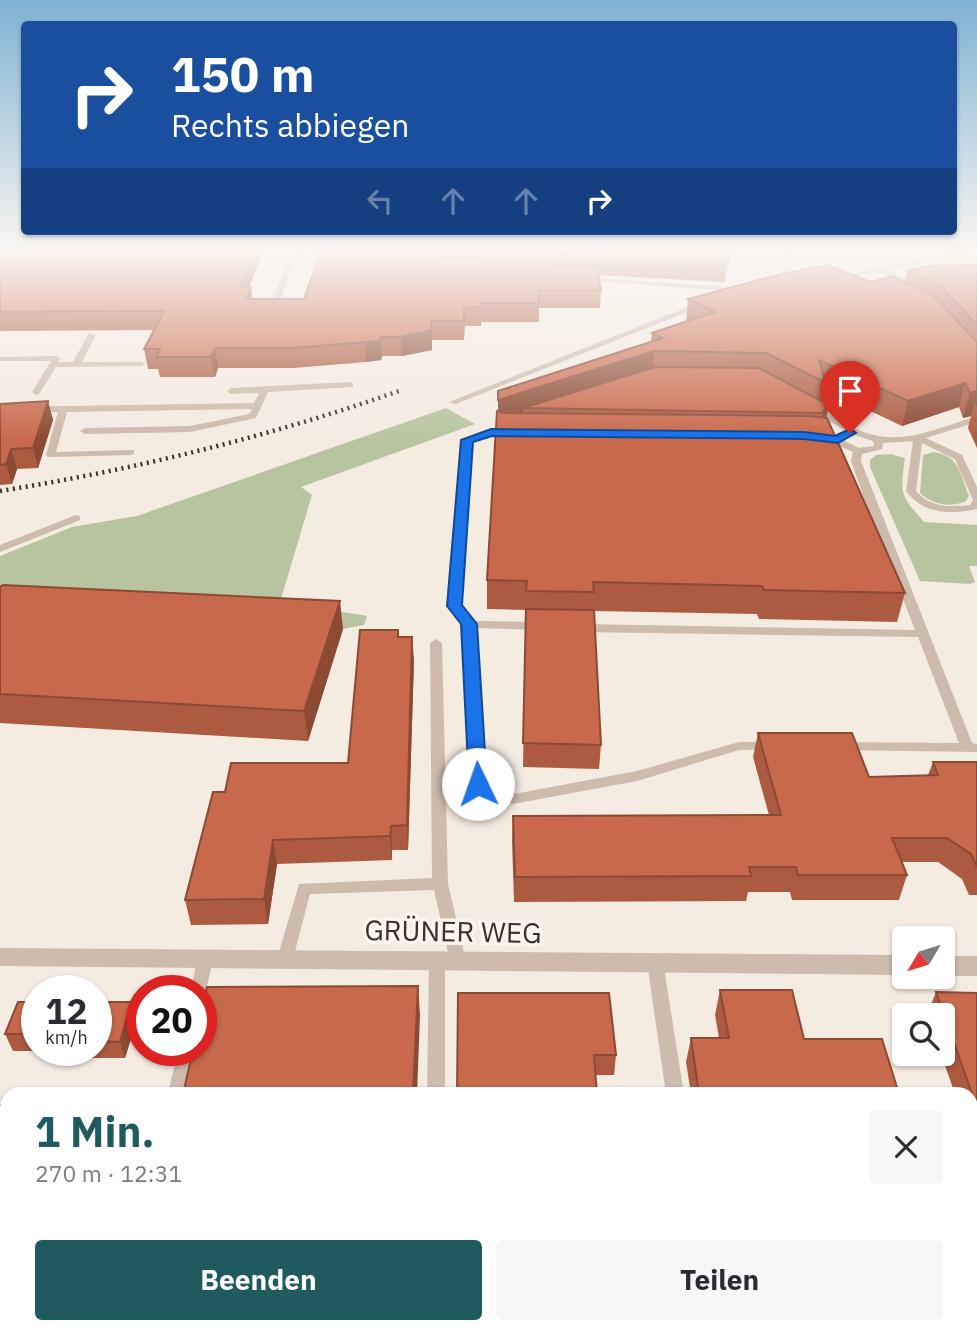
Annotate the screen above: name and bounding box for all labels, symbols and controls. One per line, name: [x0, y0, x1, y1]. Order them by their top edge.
text: 150 m: [171, 42, 315, 105]
icon: right: [56, 49, 147, 140]
text: Rechts abbiegen: [171, 104, 409, 146]
icon: left: [361, 182, 399, 220]
icon: ahead: [434, 182, 472, 220]
icon: ahead: [507, 182, 545, 220]
icon: right: [580, 182, 618, 220]
pin: [820, 361, 880, 433]
icon: arrive: [831, 372, 869, 410]
position arrow: [441, 747, 515, 821]
street label: GRÜNER WEG: [364, 911, 542, 951]
north arrow: [892, 926, 956, 989]
map controls: [892, 926, 955, 1066]
speed limit sign: 20: [126, 975, 217, 1066]
text: 12: [45, 988, 88, 1034]
button: search: [892, 1003, 955, 1066]
text: km/h: [45, 1026, 88, 1049]
text: 1 Min.: [35, 1104, 155, 1159]
button: close: [869, 1110, 943, 1184]
text: 270 m · 12:31: [35, 1158, 182, 1188]
button: Beenden: [35, 1240, 482, 1320]
button: Teilen: [496, 1240, 943, 1320]

